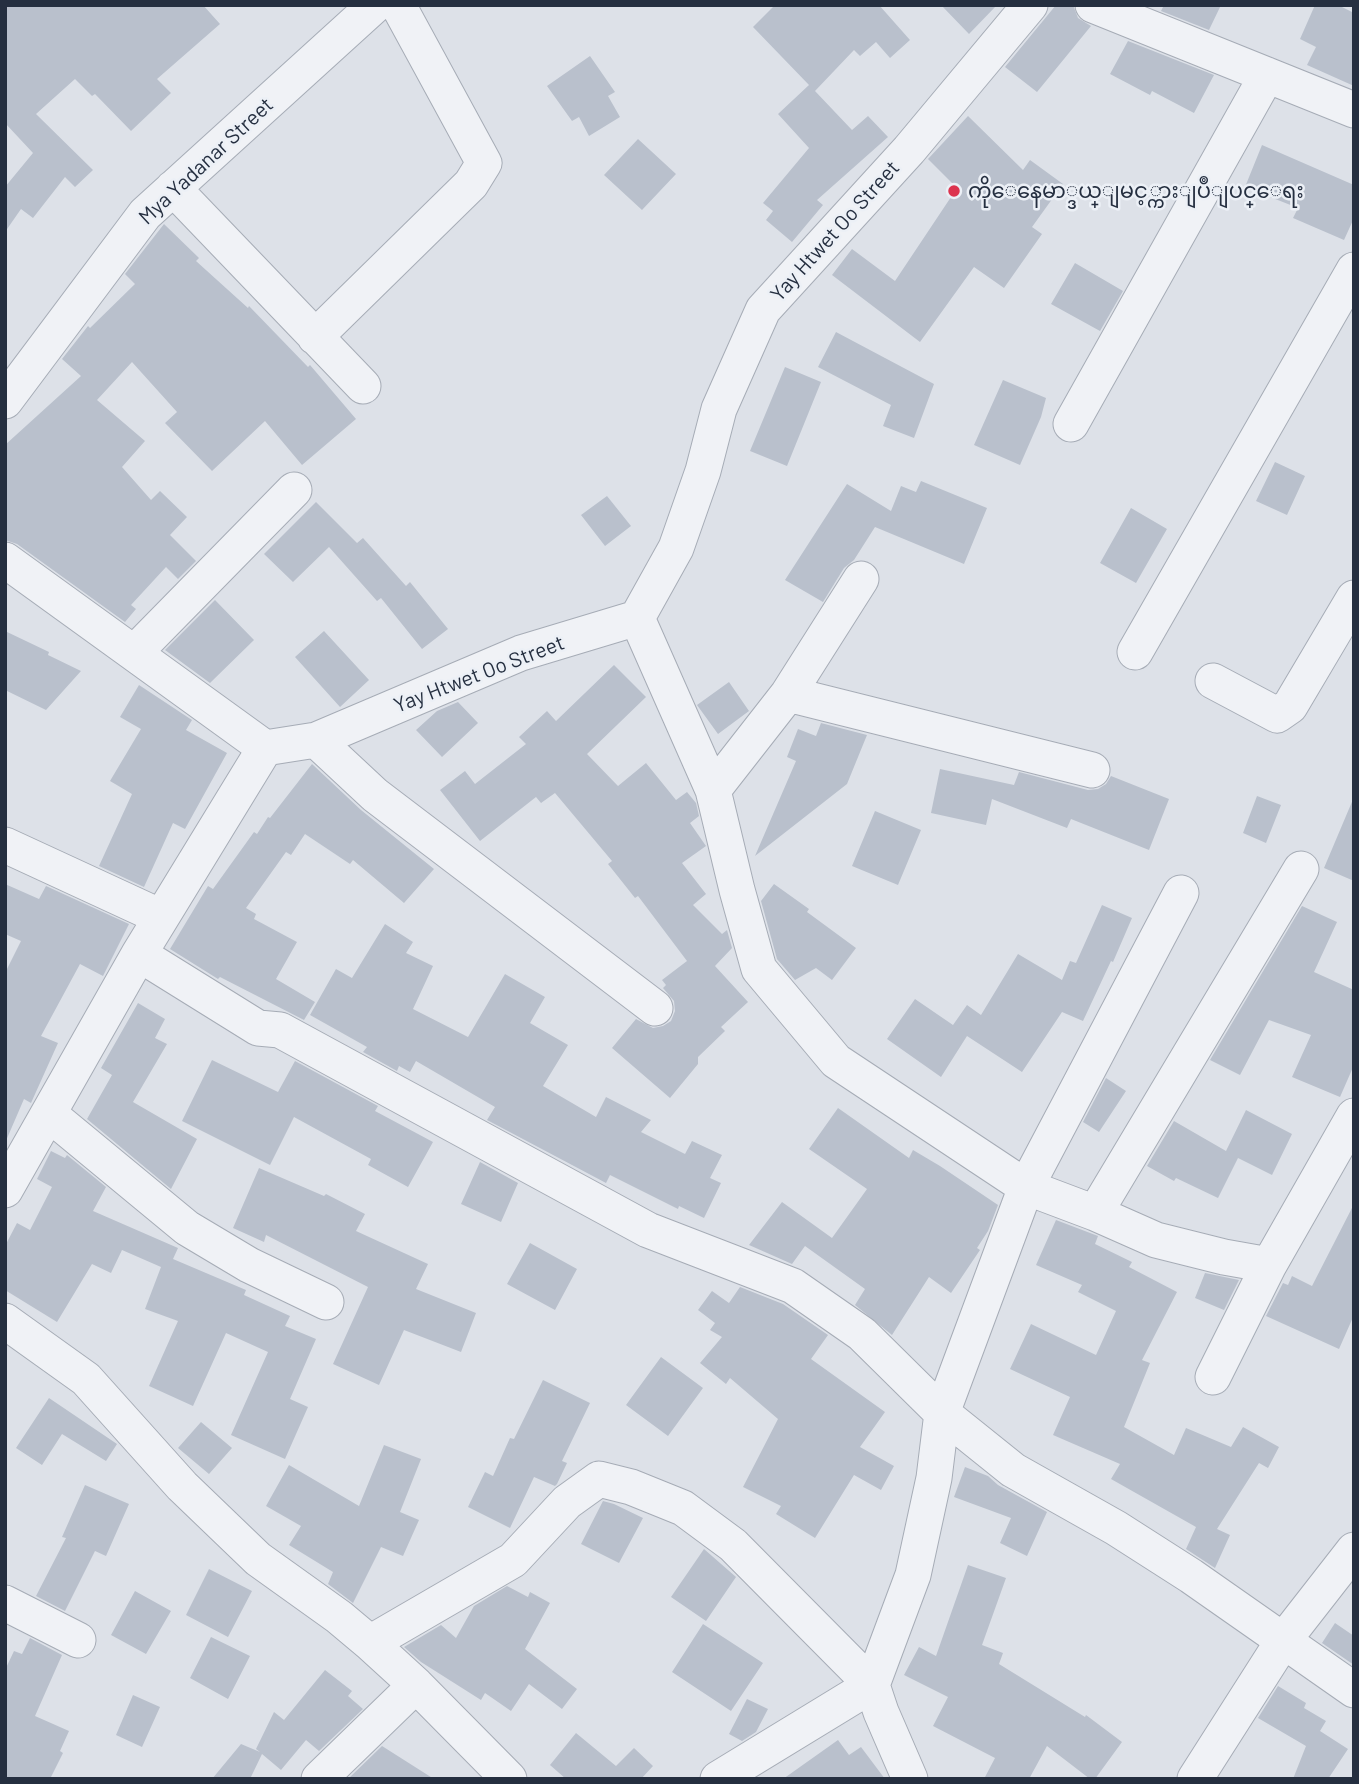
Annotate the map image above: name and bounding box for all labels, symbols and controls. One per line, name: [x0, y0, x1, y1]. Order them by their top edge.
street label: Mya Yadanar Street: [134, 92, 278, 230]
street label: Yay Htwet Oo Street: [765, 155, 905, 307]
place label: ကိုေနေမာ္ဒယ္ျမင့္ကားျပဳျပင္ေရး: [968, 178, 1304, 204]
marker: ကိုေနေမာ္ဒယ္ျမင့္ကားျပဳျပင္ေရး: [946, 183, 962, 199]
street label: Yay Htwet Oo Street: [390, 630, 568, 718]

